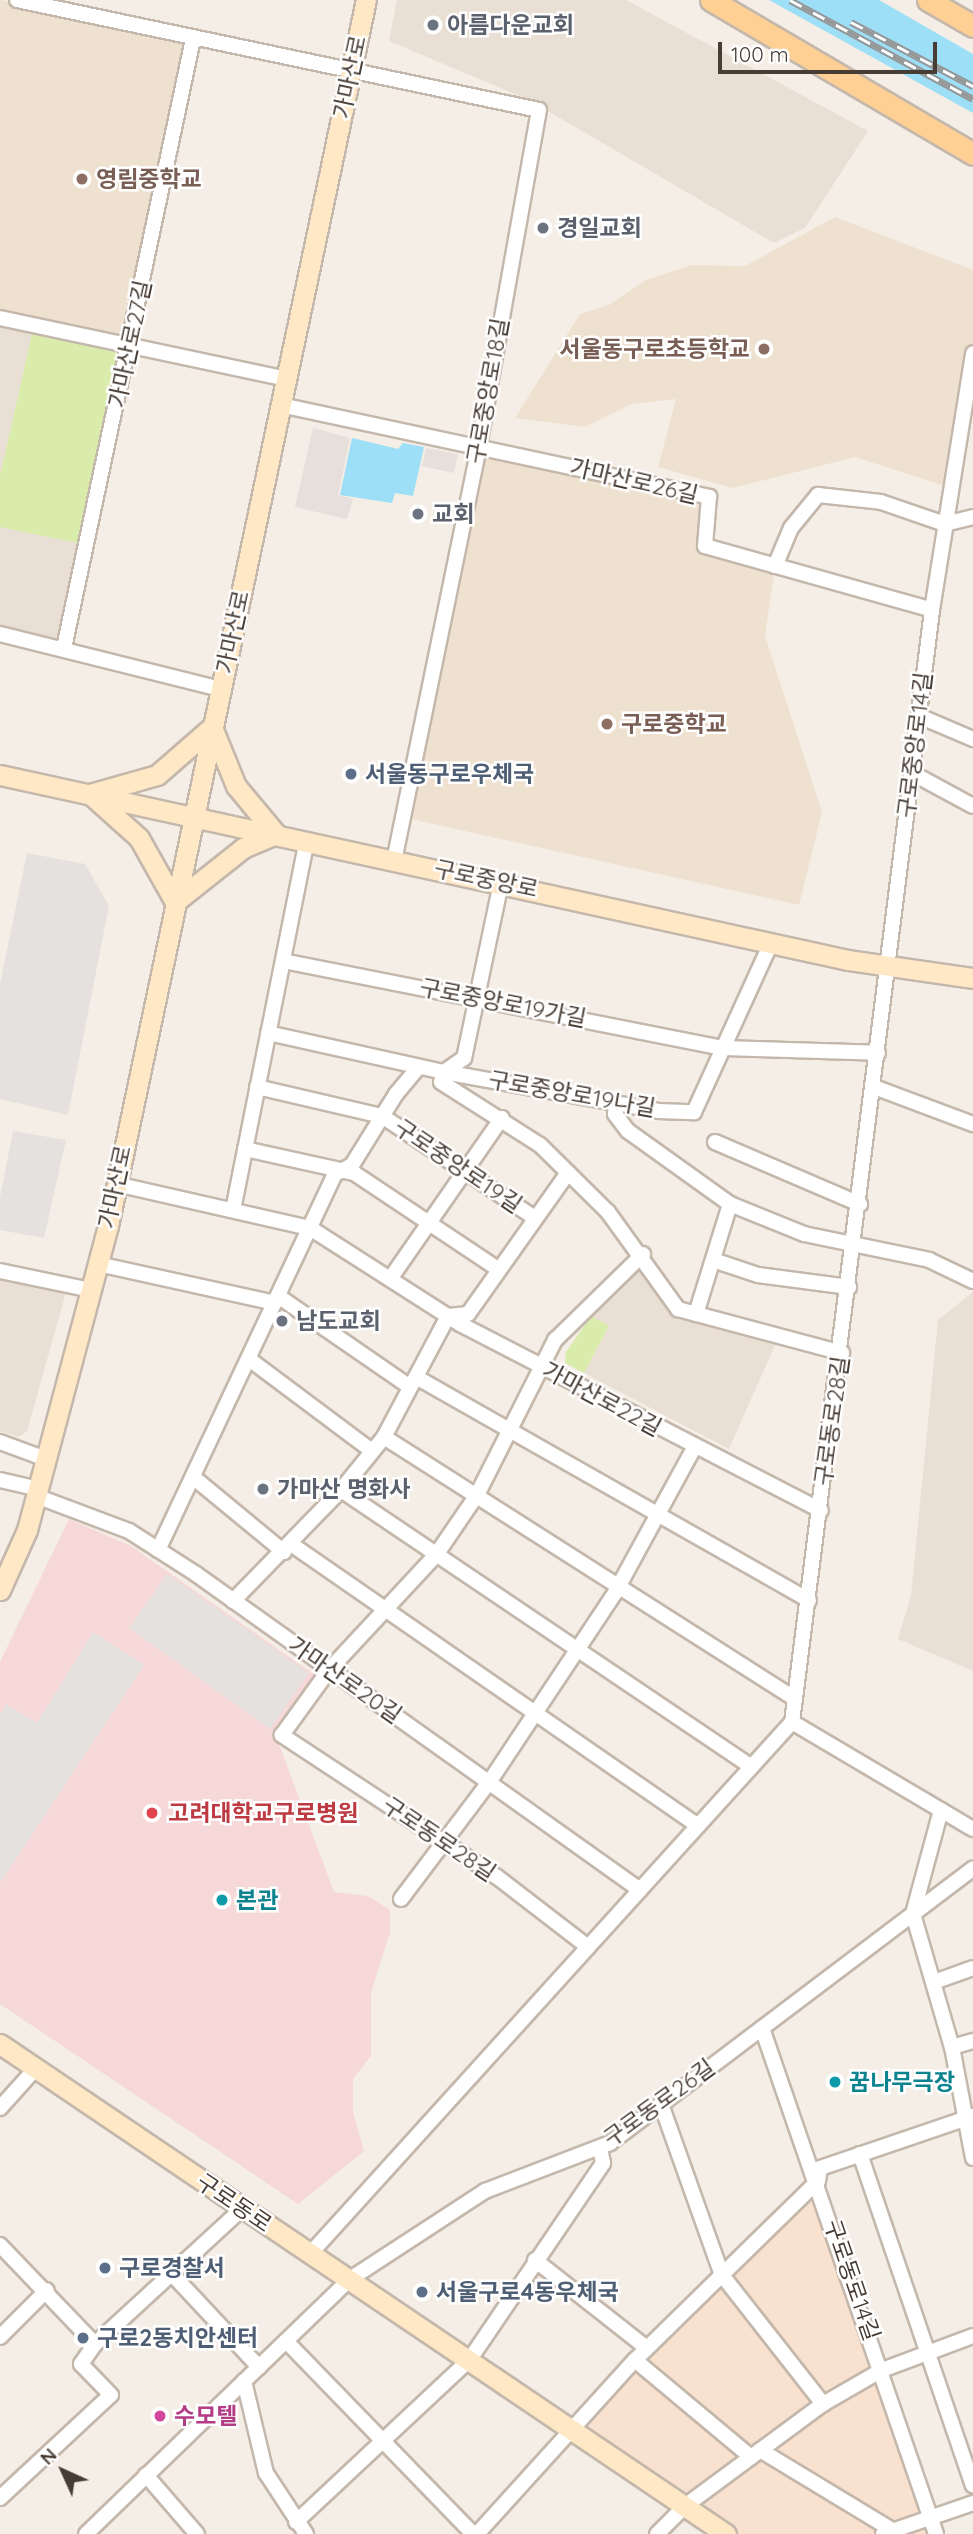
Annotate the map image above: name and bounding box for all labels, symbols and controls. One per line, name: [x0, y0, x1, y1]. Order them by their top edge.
place label: 아름다운교회: [447, 11, 574, 39]
marker: 아름다운교회: [425, 17, 441, 33]
scale bar: [721, 28, 940, 72]
street label: 가마산로: [328, 33, 372, 121]
text: 100 m: [731, 41, 789, 67]
place label: 영림중학교: [96, 165, 202, 193]
marker: 영림중학교: [74, 171, 90, 187]
place label: 경일교회: [557, 214, 642, 242]
marker: 경일교회: [535, 220, 551, 236]
street label: 가마산로27길: [103, 278, 157, 410]
street label: 구로중앙로18길: [462, 316, 514, 466]
place label: 서울동구로초등학교: [560, 335, 750, 363]
marker: 서울동구로초등학교: [756, 341, 772, 357]
street label: 가마산로26길: [567, 453, 701, 509]
place label: 교회: [432, 500, 474, 528]
marker: 교회: [410, 506, 426, 522]
street label: 가마산로: [211, 588, 255, 676]
street label: 구로중앙로14길: [892, 670, 938, 820]
place label: 구로중학교: [621, 710, 727, 738]
marker: 구로중학교: [599, 716, 615, 732]
place label: 서울동구로우체국: [365, 760, 534, 788]
marker: 서울동구로우체국: [343, 766, 359, 782]
street label: 구로중앙로: [431, 855, 541, 903]
street label: 구로중앙로19가길: [417, 973, 589, 1033]
street label: 구로중앙로19나길: [486, 1066, 658, 1122]
street label: 구로중앙로19길: [389, 1113, 527, 1219]
street label: 가마산로: [93, 1143, 137, 1231]
place label: 남도교회: [296, 1307, 381, 1335]
marker: 남도교회: [274, 1313, 290, 1329]
street label: 구로동로28길: [809, 1354, 855, 1488]
street label: 가마산로22길: [538, 1356, 666, 1442]
place label: 가마산 명화사: [277, 1475, 410, 1503]
marker: 가마산 명화사: [255, 1481, 271, 1497]
street label: 가마산로20길: [283, 1631, 407, 1729]
street label: 구로동로28길: [377, 1791, 501, 1887]
place label: 고려대학교구로병원: [168, 1799, 358, 1827]
marker: 고려대학교구로병원: [142, 1803, 162, 1823]
place label: 본관: [236, 1886, 278, 1914]
marker: 본관: [214, 1892, 230, 1908]
street label: 구로동로26길: [598, 2053, 720, 2153]
place label: 꿈나무극장: [849, 2068, 955, 2096]
marker: 꿈나무극장: [827, 2074, 843, 2090]
street label: 구로동로: [191, 2168, 277, 2238]
street label: 구로동로14길: [818, 2216, 886, 2344]
place label: 구로경찰서: [119, 2254, 225, 2282]
marker: 구로경찰서: [97, 2260, 113, 2276]
place label: 서울구로4동우체국: [436, 2278, 619, 2306]
marker: 서울구로4동우체국: [414, 2284, 430, 2300]
place label: 구로2동치안센터: [97, 2324, 258, 2352]
marker: 구로2동치안센터: [75, 2330, 91, 2346]
place label: 수모텔: [174, 2402, 237, 2430]
marker: 수모텔: [152, 2408, 168, 2424]
north arrow: [28, 2436, 98, 2506]
text: N: [35, 2443, 62, 2470]

